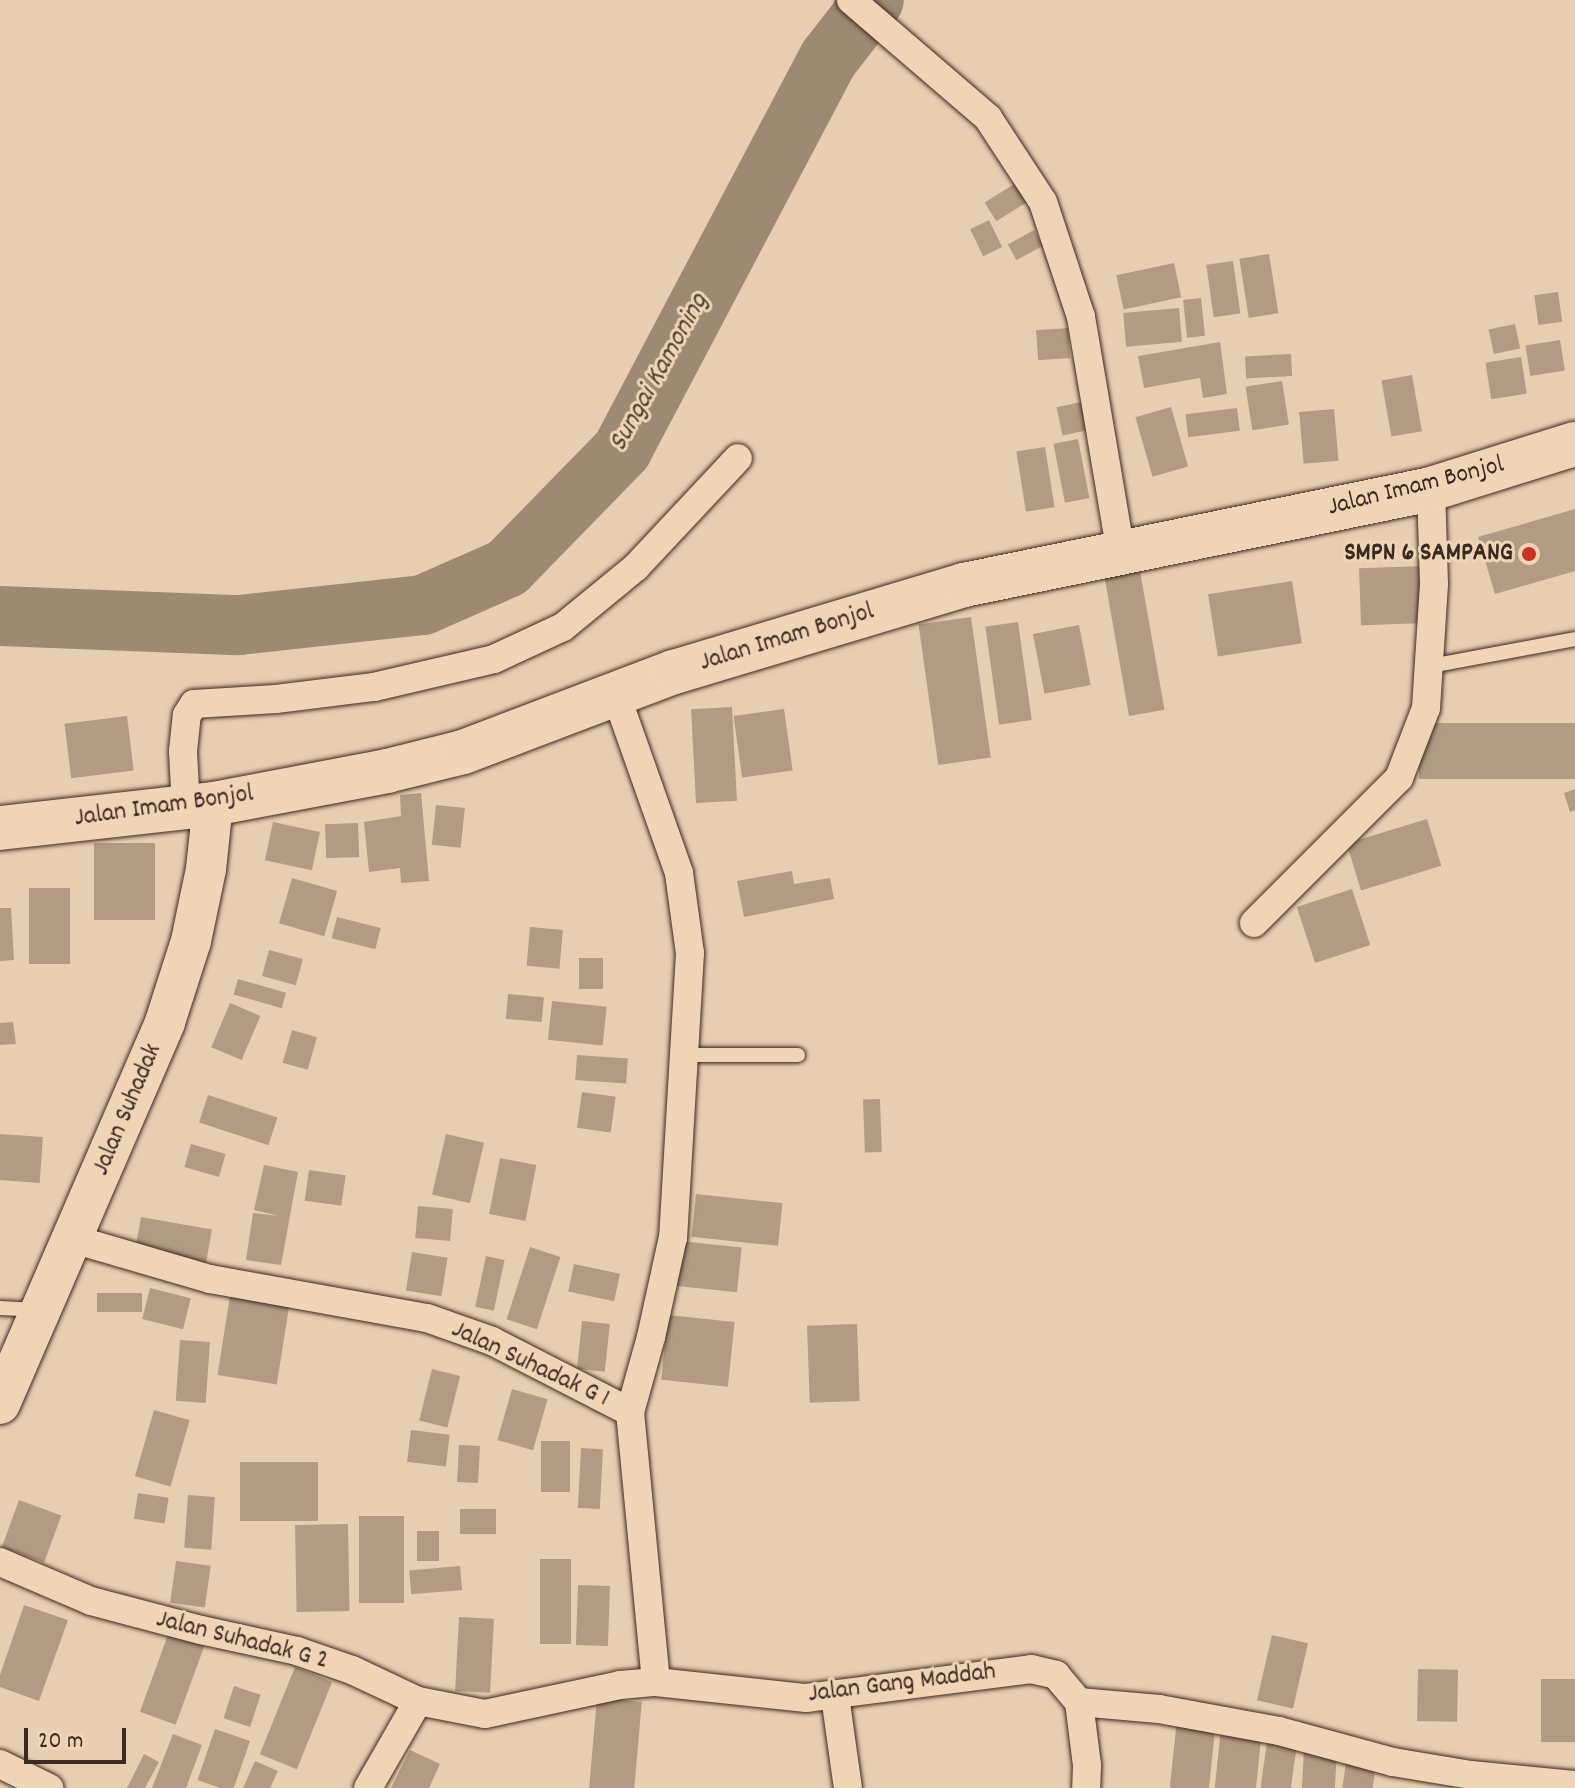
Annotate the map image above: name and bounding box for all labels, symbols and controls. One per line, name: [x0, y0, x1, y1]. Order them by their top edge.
water label: Sungai Kamoning: [603, 288, 717, 458]
street label: Jalan Imam Bonjol: [1325, 450, 1507, 524]
place label: SMPN 6 SAMPANG: [1344, 538, 1513, 570]
marker: SMPN 6 SAMPANG: [1520, 545, 1538, 563]
street label: Jalan Imam Bonjol: [696, 597, 878, 679]
street label: Jalan Imam Bonjol: [72, 779, 256, 835]
street label: Jalan Suhadak: [86, 1040, 170, 1180]
street label: Jalan Suhadak G 1: [446, 1315, 614, 1415]
street label: Jalan Suhadak G 2: [153, 1605, 331, 1677]
street label: Jalan Gang Maddah: [806, 1657, 998, 1711]
scale bar: [28, 1712, 130, 1762]
text: 20 m: [38, 1725, 84, 1759]

